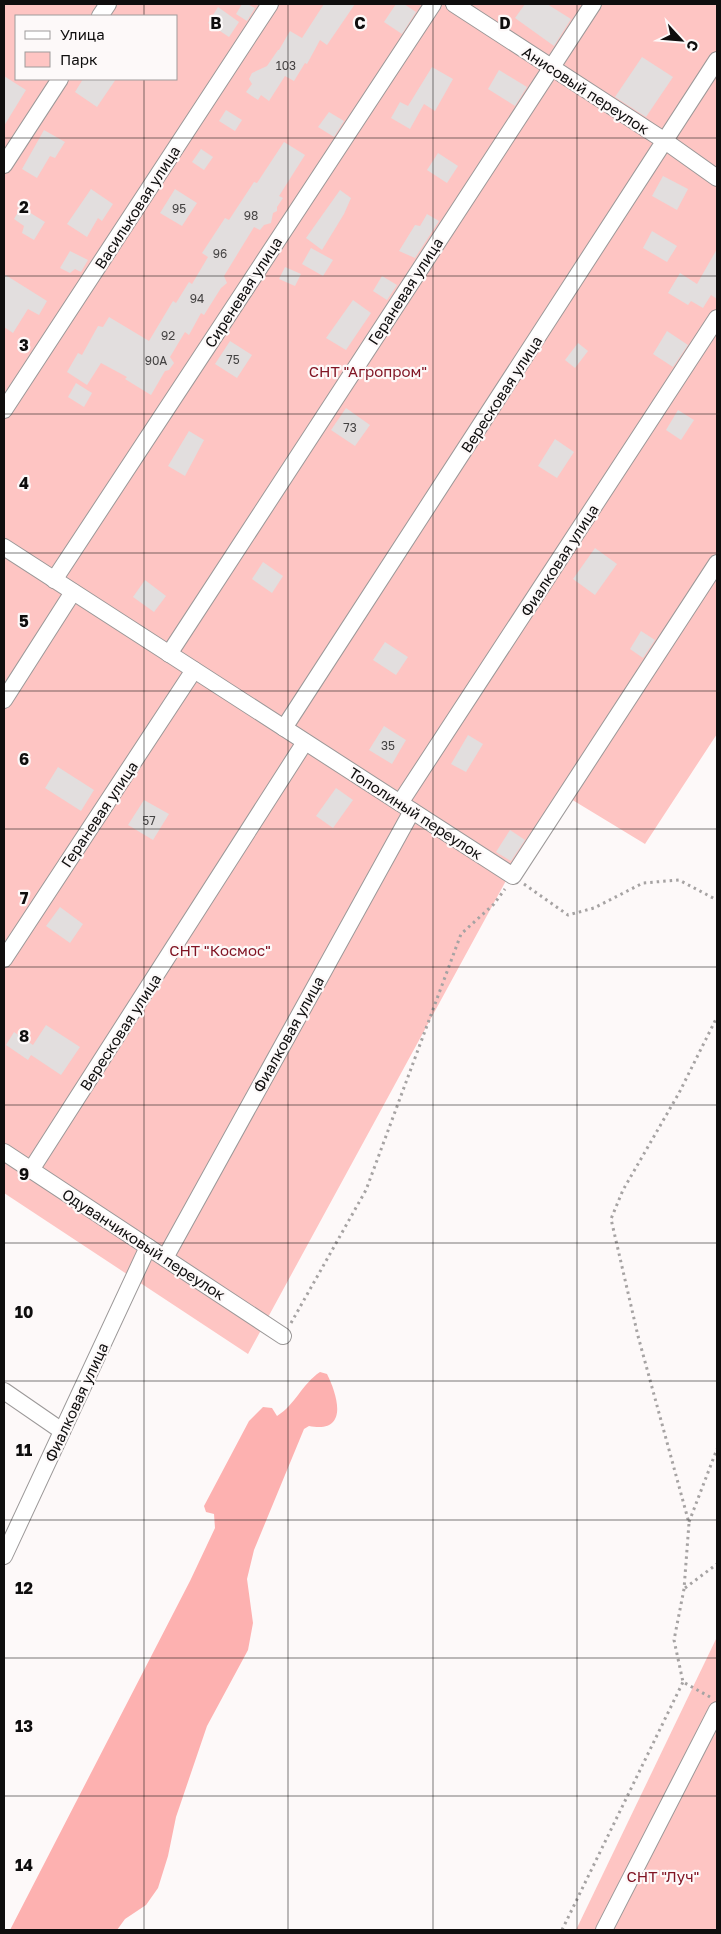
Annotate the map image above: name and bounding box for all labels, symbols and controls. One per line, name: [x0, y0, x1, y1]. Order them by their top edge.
text: B: [210, 13, 222, 33]
text: C: [354, 13, 366, 33]
text: D: [499, 13, 511, 33]
legend: [15, 15, 178, 80]
north arrow: [656, 15, 706, 65]
text: Улица: [60, 25, 105, 43]
text: С: [683, 38, 703, 54]
street label: Анисовый переулок: [519, 42, 653, 138]
text: Парк: [60, 50, 98, 68]
house number: 103: [276, 58, 296, 73]
street label: Васильковая улица: [91, 142, 183, 272]
text: 2: [19, 197, 29, 217]
house number: 95: [172, 201, 186, 216]
house number: 98: [244, 208, 258, 223]
street label: Сиреневая улица: [201, 233, 285, 351]
street label: Гераневая улица: [364, 234, 446, 348]
house number: 96: [213, 246, 227, 261]
house number: 94: [190, 291, 204, 306]
house number: 92: [161, 328, 175, 343]
street label: Вересковая улица: [457, 332, 545, 456]
text: 3: [19, 335, 29, 355]
house number: 75: [226, 352, 240, 367]
house number: 90А: [145, 353, 167, 368]
park label: СНТ "Агропром": [309, 362, 427, 380]
house number: 73: [343, 420, 357, 435]
text: 4: [19, 473, 29, 493]
street label: Фиалковая улица: [516, 501, 602, 619]
text: 5: [19, 611, 29, 631]
house number: 35: [381, 738, 395, 753]
text: 6: [19, 749, 29, 769]
street label: Гераневая улица: [57, 757, 141, 871]
street label: Тополиный переулок: [346, 763, 486, 863]
house number: 57: [142, 813, 156, 828]
text: 7: [20, 888, 29, 908]
park label: СНТ "Космос": [169, 941, 271, 959]
street label: Вересковая улица: [76, 970, 164, 1094]
street label: Фиалковая улица: [249, 973, 327, 1095]
text: 8: [19, 1026, 29, 1046]
text: 9: [19, 1164, 29, 1184]
street label: Одуванчиковый переулок: [59, 1184, 229, 1304]
text: 10: [15, 1302, 33, 1322]
street label: Фиалковая улица: [40, 1339, 112, 1465]
text: 11: [16, 1440, 32, 1460]
text: 12: [15, 1578, 33, 1598]
text: 13: [15, 1716, 33, 1736]
text: 14: [15, 1855, 33, 1875]
park label: СНТ "Луч": [627, 1867, 699, 1885]

